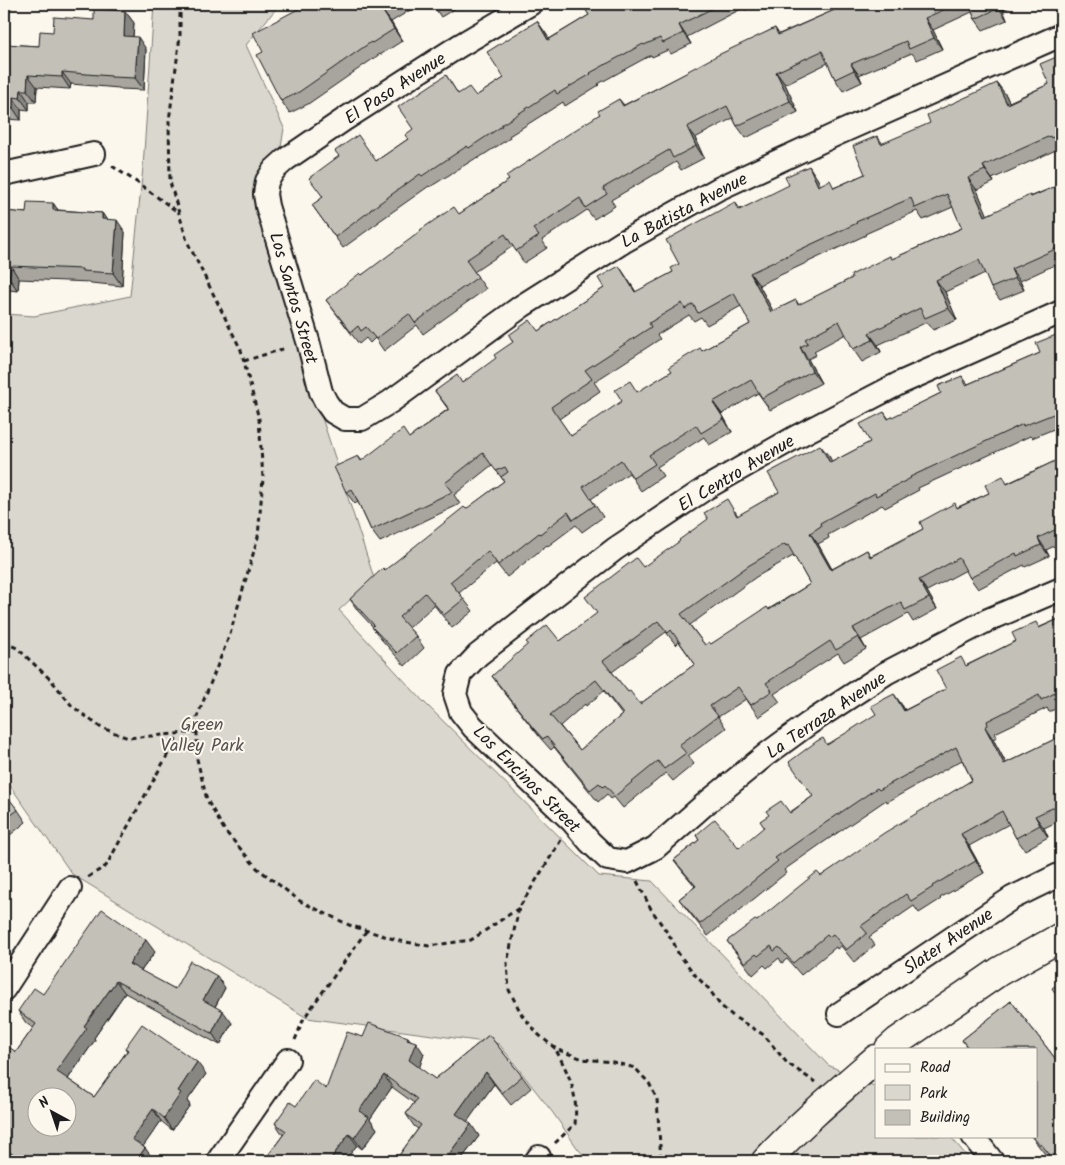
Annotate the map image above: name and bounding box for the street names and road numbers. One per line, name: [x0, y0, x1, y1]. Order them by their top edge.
street label: El Paso Avenue: [339, 45, 453, 133]
street label: La Batista Avenue: [616, 166, 753, 257]
street label: Los Santos Street: [260, 229, 326, 369]
street label: El Centro Avenue: [673, 428, 801, 521]
street label: La Terraza Avenue: [761, 665, 893, 767]
street label: Los Encinos Street: [465, 719, 588, 842]
street label: Slater Avenue: [898, 901, 1000, 983]

